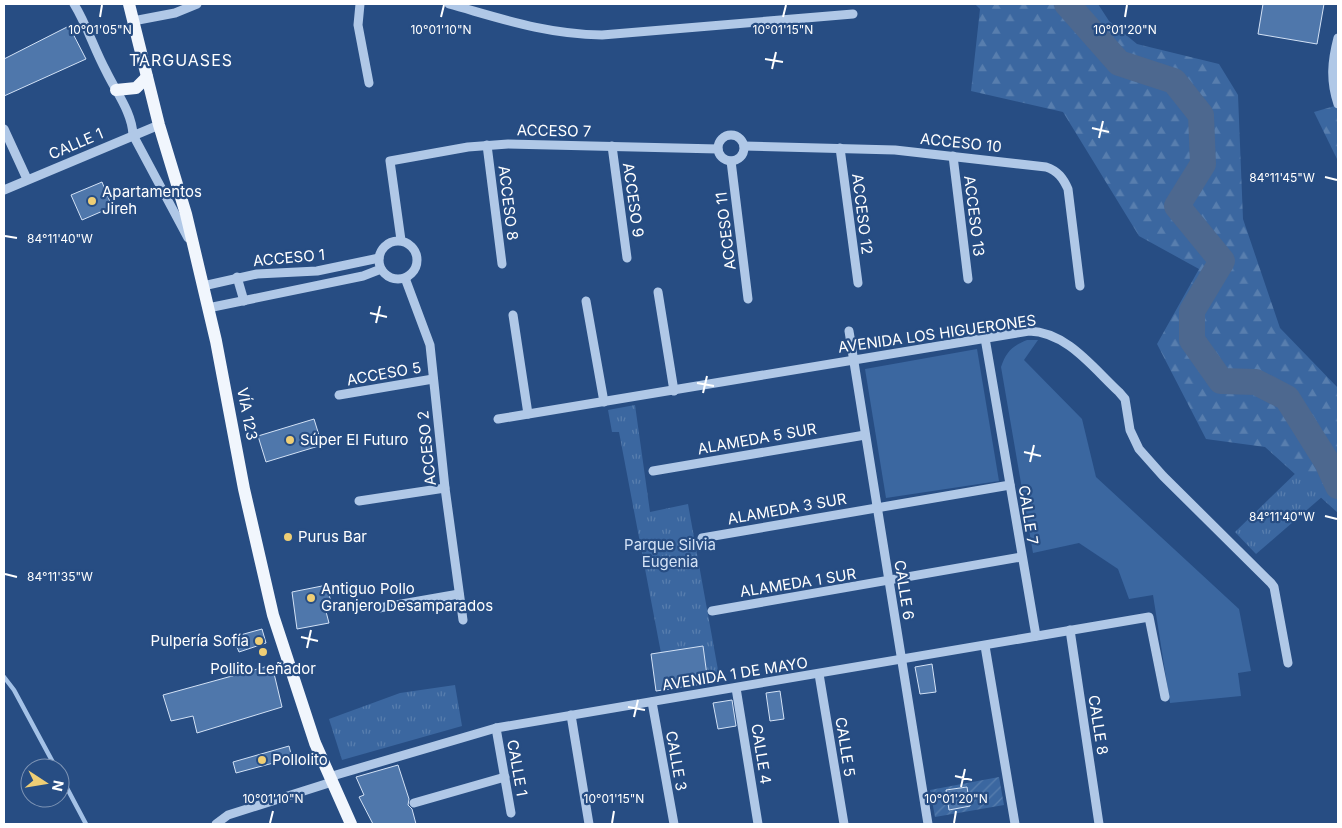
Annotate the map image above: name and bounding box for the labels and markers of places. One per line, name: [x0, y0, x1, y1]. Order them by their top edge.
place label: Apartamentos Jireh: [102, 182, 202, 218]
marker: Apartamentos Jireh: [86, 195, 98, 207]
place label: Súper El Futuro: [300, 430, 409, 449]
marker: Súper El Futuro: [284, 434, 296, 446]
place label: Purus Bar: [298, 527, 367, 546]
marker: Purus Bar: [282, 531, 294, 543]
place label: Antiguo Pollo Granjero Desamparados: [321, 579, 493, 615]
marker: Antiguo Pollo Granjero Desamparados: [305, 592, 317, 604]
place label: Pulpería Sofía: [151, 631, 249, 650]
marker: Pulpería Sofía: [253, 635, 265, 647]
marker: Pollito Leñador: [257, 646, 269, 658]
place label: Pollito Leñador: [210, 659, 316, 678]
place label: Pollolito: [272, 750, 328, 769]
marker: Pollolito: [256, 754, 268, 766]

